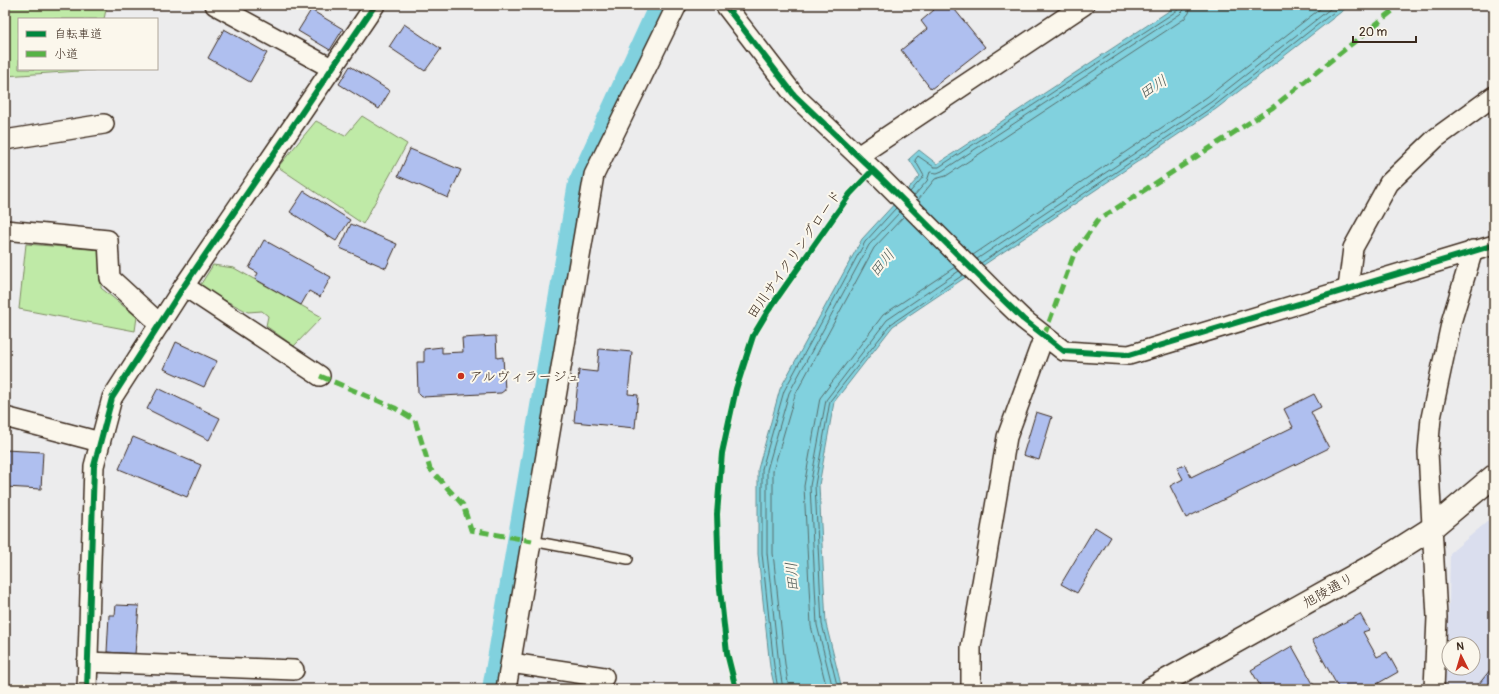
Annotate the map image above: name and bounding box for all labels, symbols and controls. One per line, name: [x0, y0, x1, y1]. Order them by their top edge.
legend: [18, 18, 158, 70]
scale bar: [1353, 18, 1416, 44]
text: 20 m: [1359, 25, 1388, 40]
text: 自転車道: [54, 27, 102, 42]
text: 小道: [54, 47, 78, 62]
water label: 田川: [1136, 71, 1171, 104]
street label: 田川サイクリングロード: [744, 187, 845, 322]
water label: 田川: [865, 246, 899, 281]
place label: アルヴィラージュ: [469, 368, 580, 385]
marker: アルヴィラージュ: [456, 371, 466, 381]
water label: 田川: [782, 561, 803, 593]
street label: 旭陵通り: [1300, 569, 1357, 611]
north arrow: [1441, 636, 1481, 676]
text: N: [1456, 640, 1465, 653]

